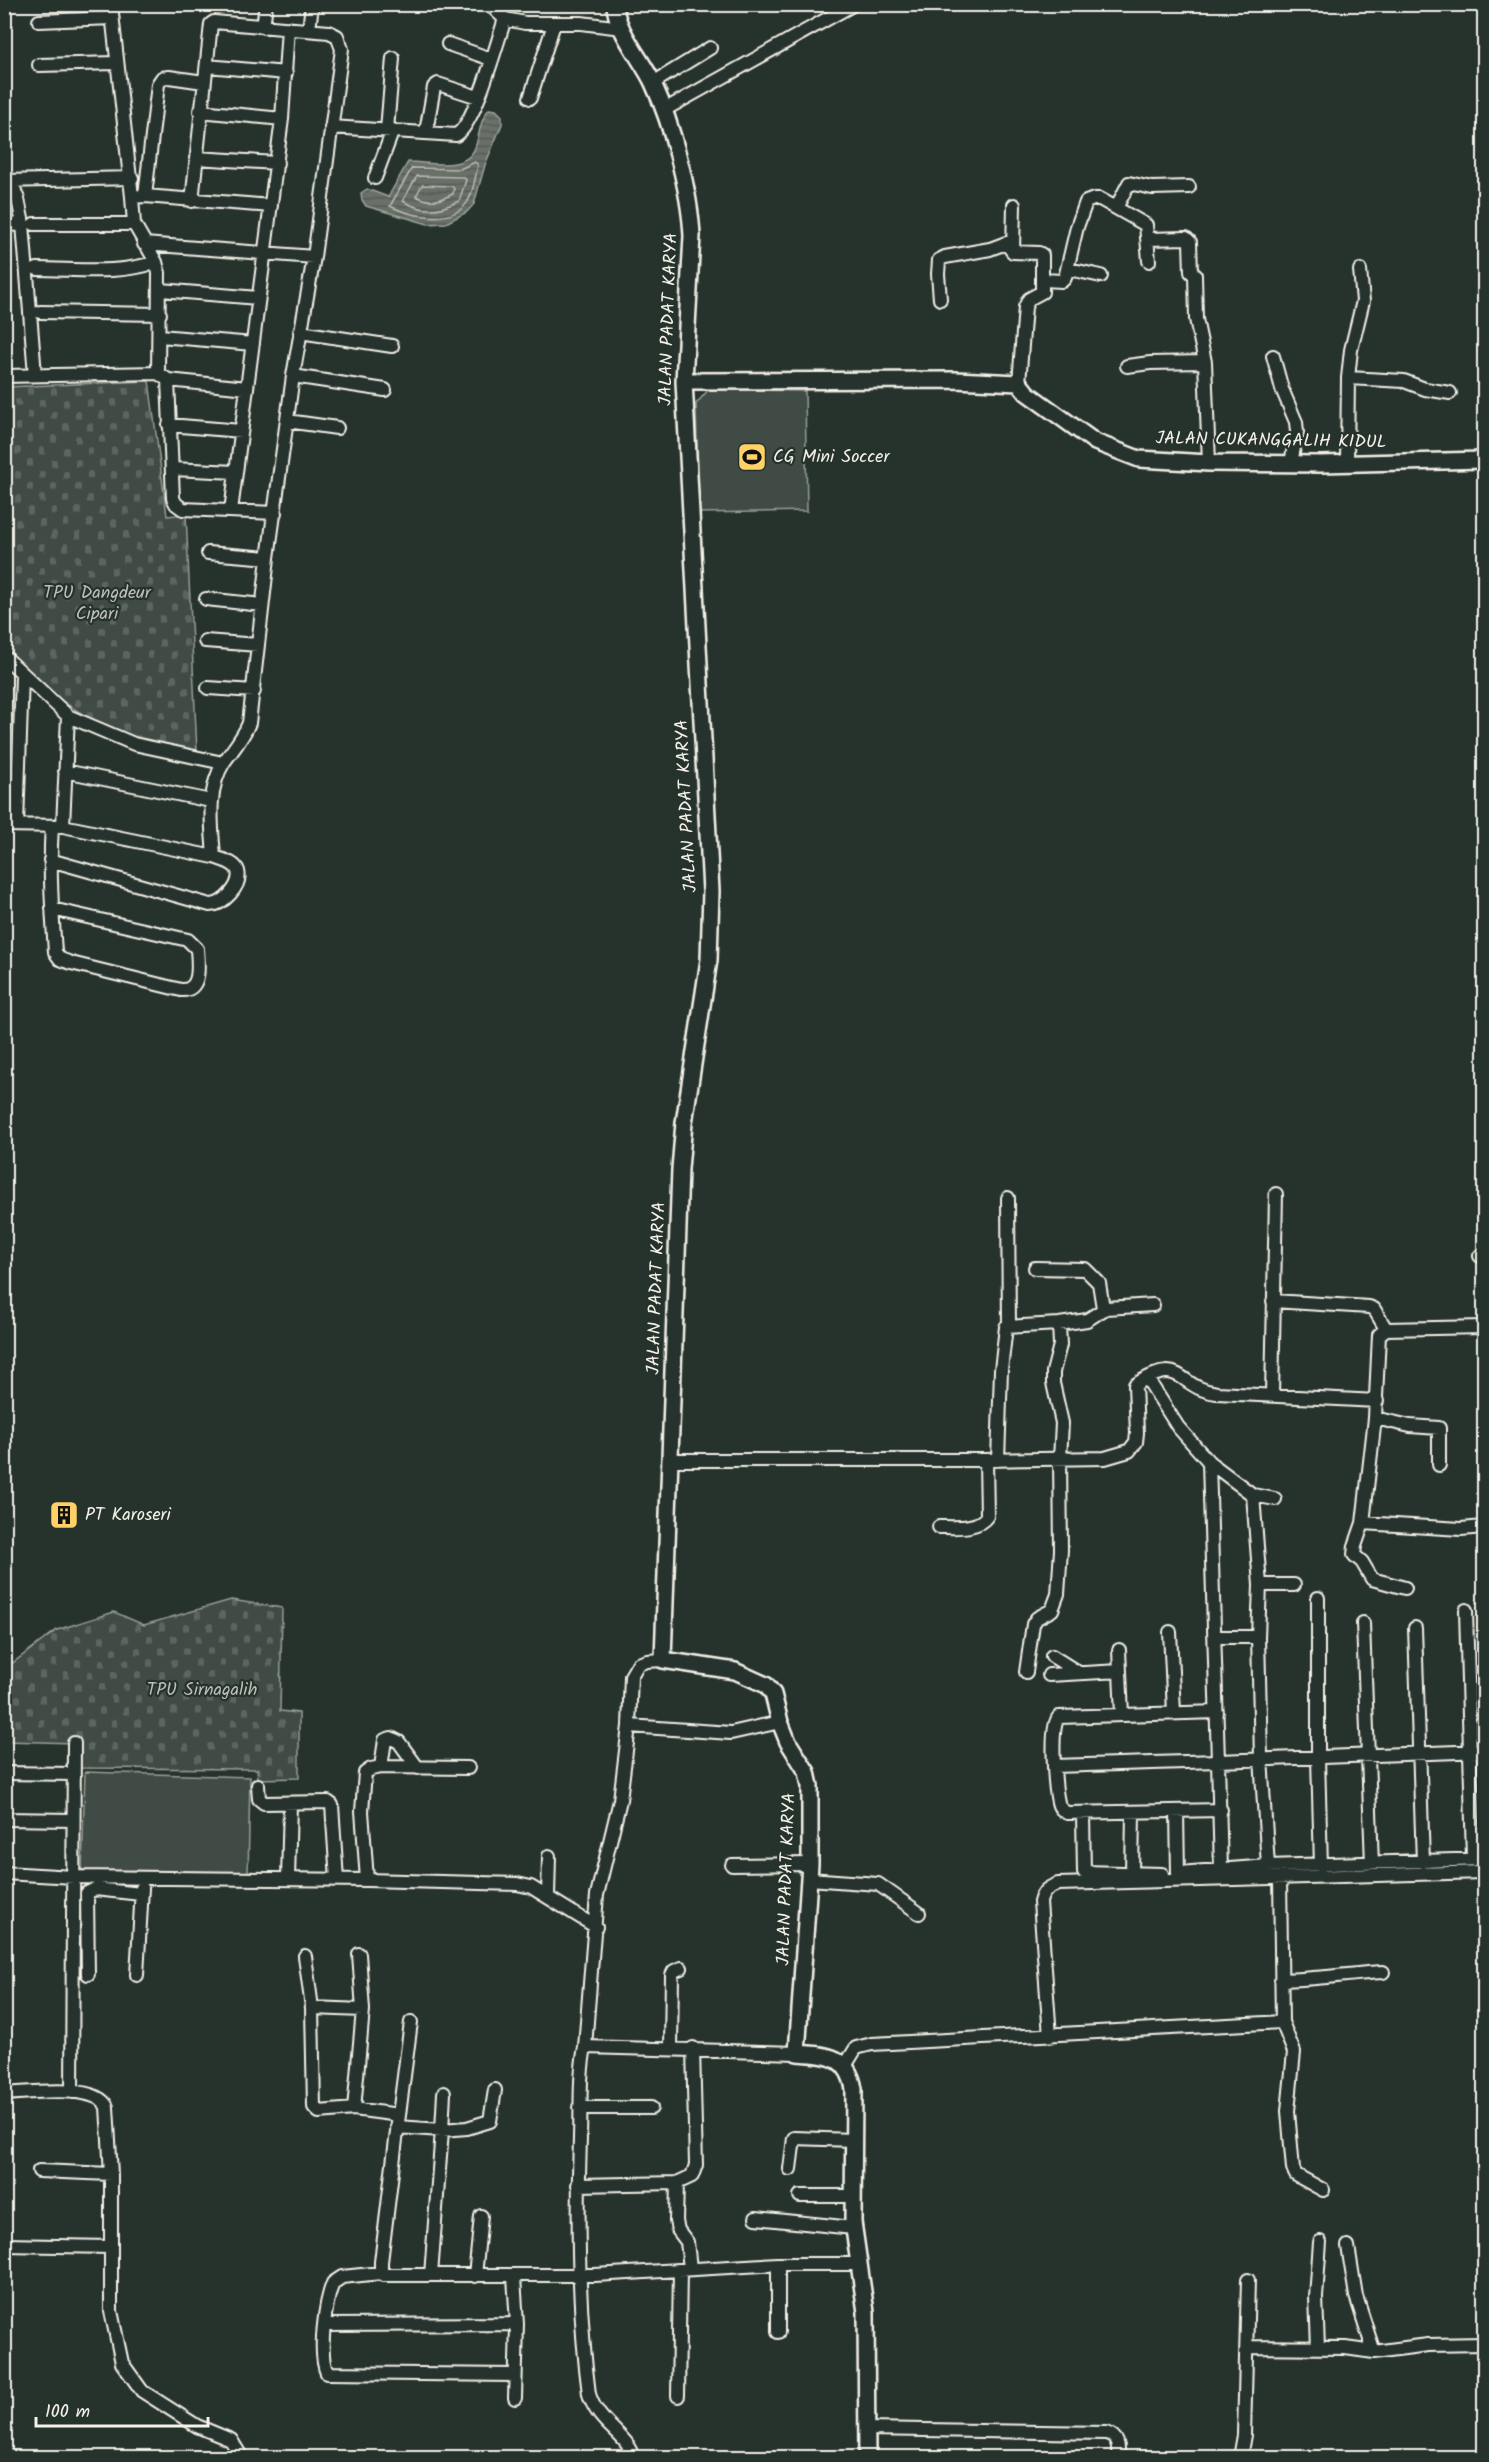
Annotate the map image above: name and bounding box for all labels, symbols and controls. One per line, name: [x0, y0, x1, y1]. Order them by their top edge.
street label: JALAN PADAT KARYA: [651, 232, 687, 406]
street label: JALAN CUKANGGALIH KIDUL: [1155, 424, 1387, 458]
sports icon: CG Mini Soccer: [736, 441, 768, 473]
place label: CG Mini Soccer: [773, 443, 890, 472]
park label: TPU Dangdeur Cipari: [43, 579, 152, 629]
street label: JALAN PADAT KARYA: [668, 719, 706, 893]
street label: JALAN PADAT KARYA: [639, 1201, 675, 1375]
building icon: PT Karoseri: [48, 1499, 80, 1531]
place label: PT Karoseri: [85, 1501, 172, 1530]
park label: TPU Sirnagalih: [147, 1676, 257, 1705]
street label: JALAN PADAT KARYA: [769, 1792, 805, 1966]
scale bar: [36, 2390, 208, 2428]
text: 100 m: [45, 2398, 90, 2427]

